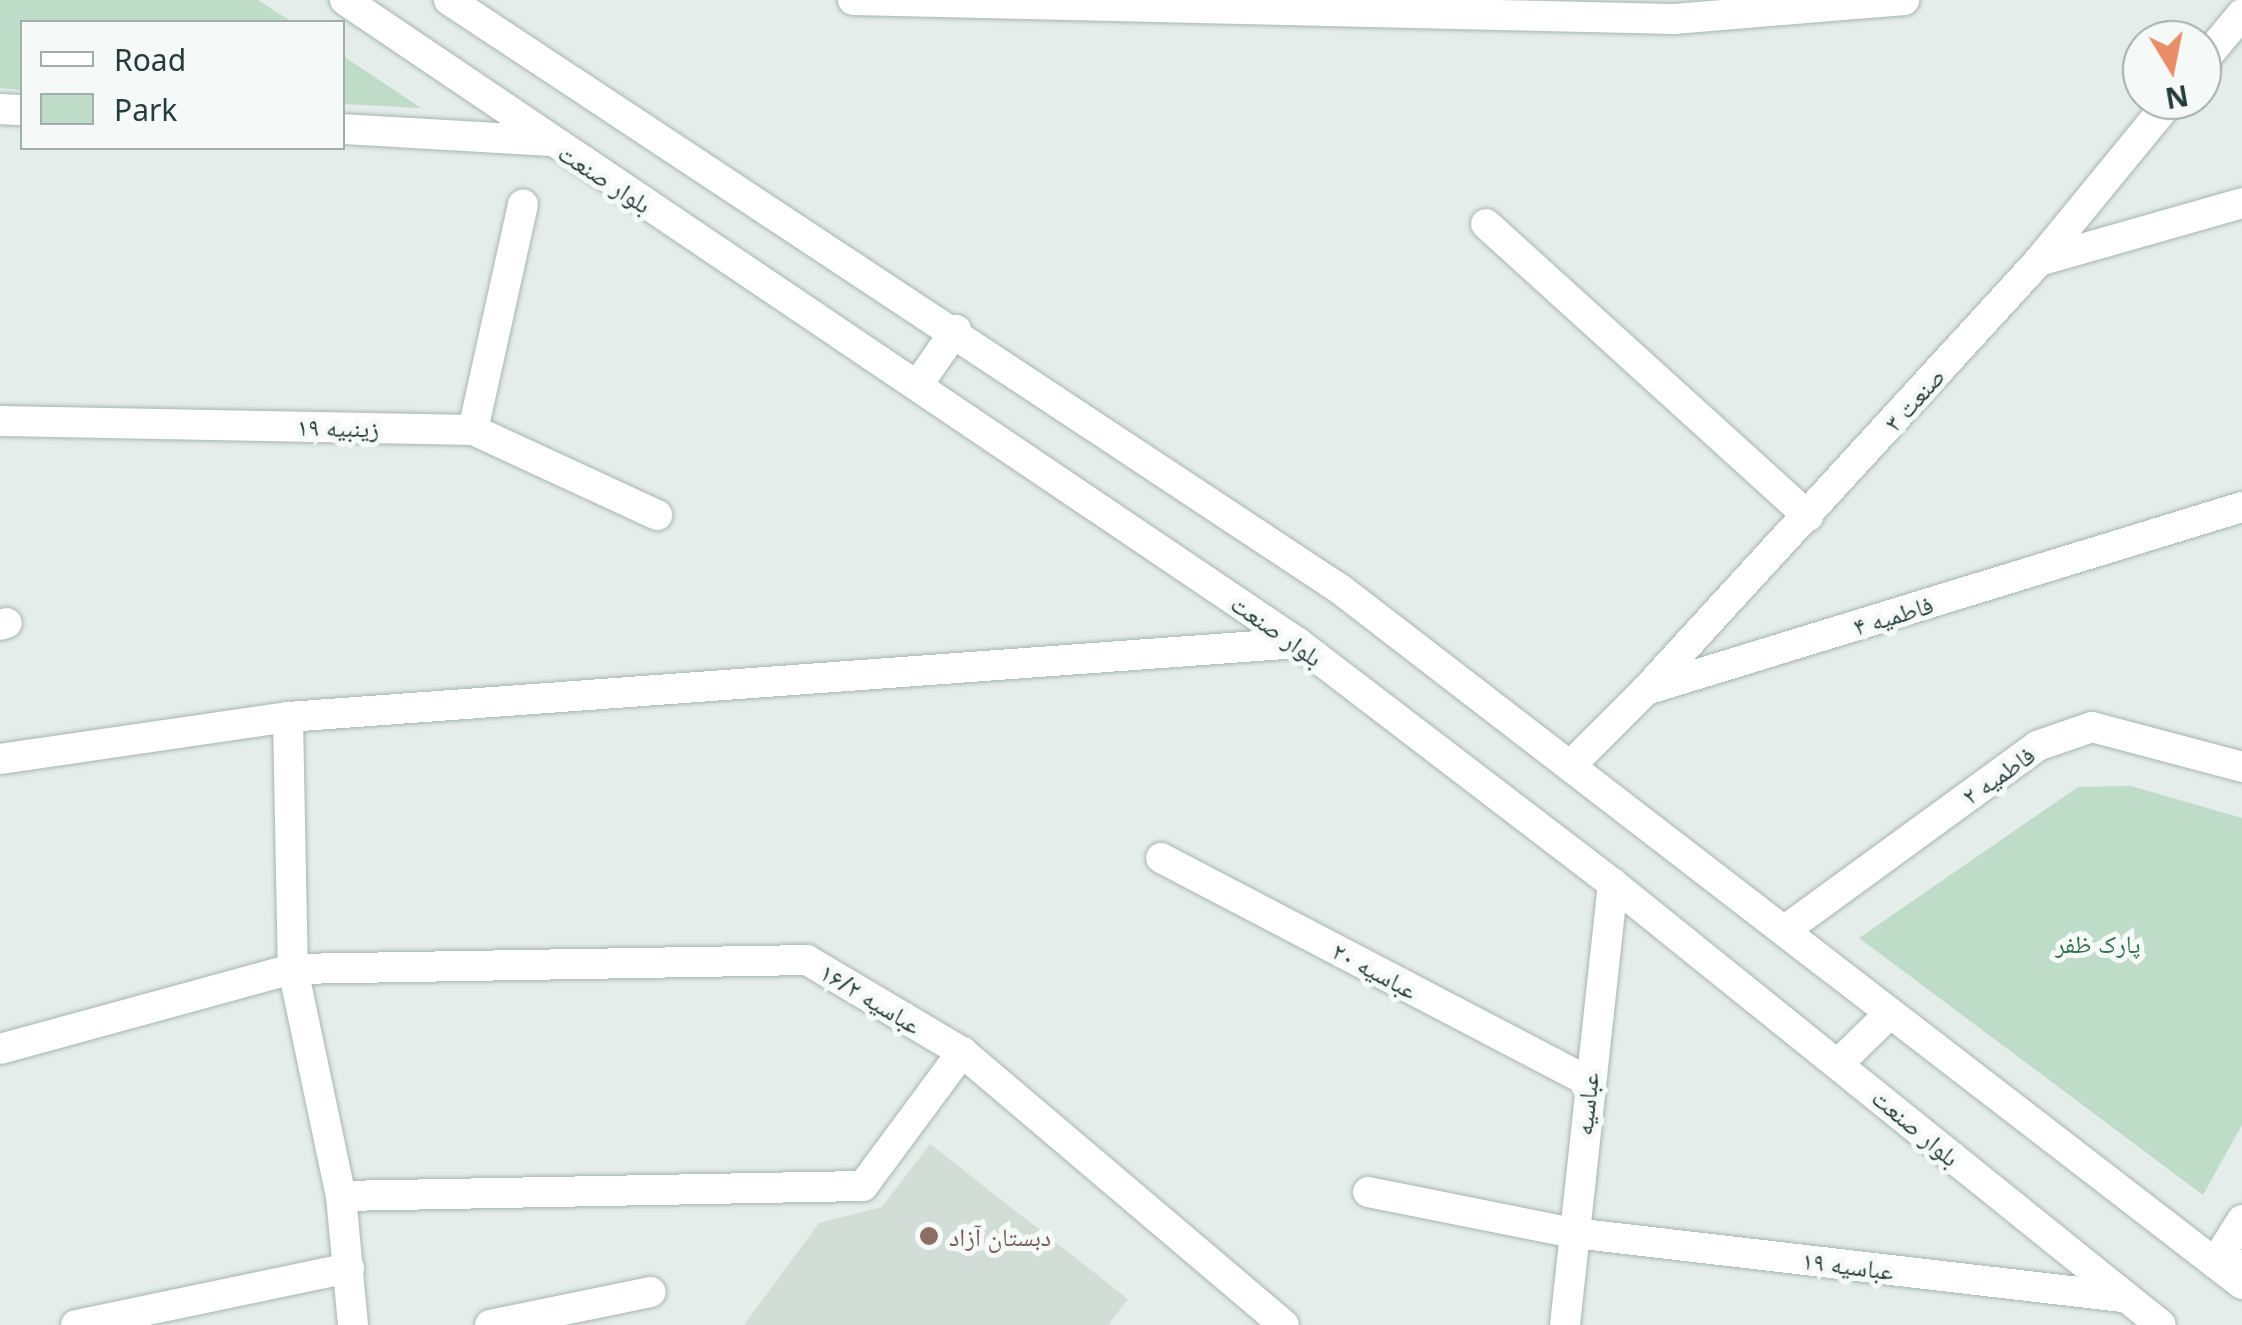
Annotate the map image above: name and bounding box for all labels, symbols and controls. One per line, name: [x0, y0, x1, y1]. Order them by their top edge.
legend: [20, 20, 345, 150]
north arrow: [2122, 20, 2222, 120]
text: Road: [114, 39, 186, 80]
text: N: [2162, 77, 2191, 118]
text: Park: [114, 89, 177, 130]
street label: بلوار صنعت: [553, 137, 657, 219]
street label: صنعت ۳: [1878, 361, 1950, 437]
street label: زینبیه ۱۹: [297, 411, 379, 443]
street label: بلوار صنعت: [1226, 588, 1328, 672]
street label: فاطمیه ۴: [1850, 589, 1936, 641]
street label: فاطمیه ۲: [1956, 739, 2040, 811]
park label: پارک ظفر: [2055, 928, 2141, 958]
street label: عباسیه ۲۰: [1327, 935, 1423, 1005]
street label: عباسیه ۱۶/۲: [815, 956, 927, 1040]
street label: عباسیه: [1568, 1071, 1604, 1137]
street label: بلوار صنعت: [1866, 1082, 1966, 1172]
place label: دبستان آزاد: [949, 1221, 1051, 1251]
marker: دبستان آزاد: [918, 1225, 940, 1247]
street label: عباسیه ۱۹: [1801, 1245, 1895, 1285]

